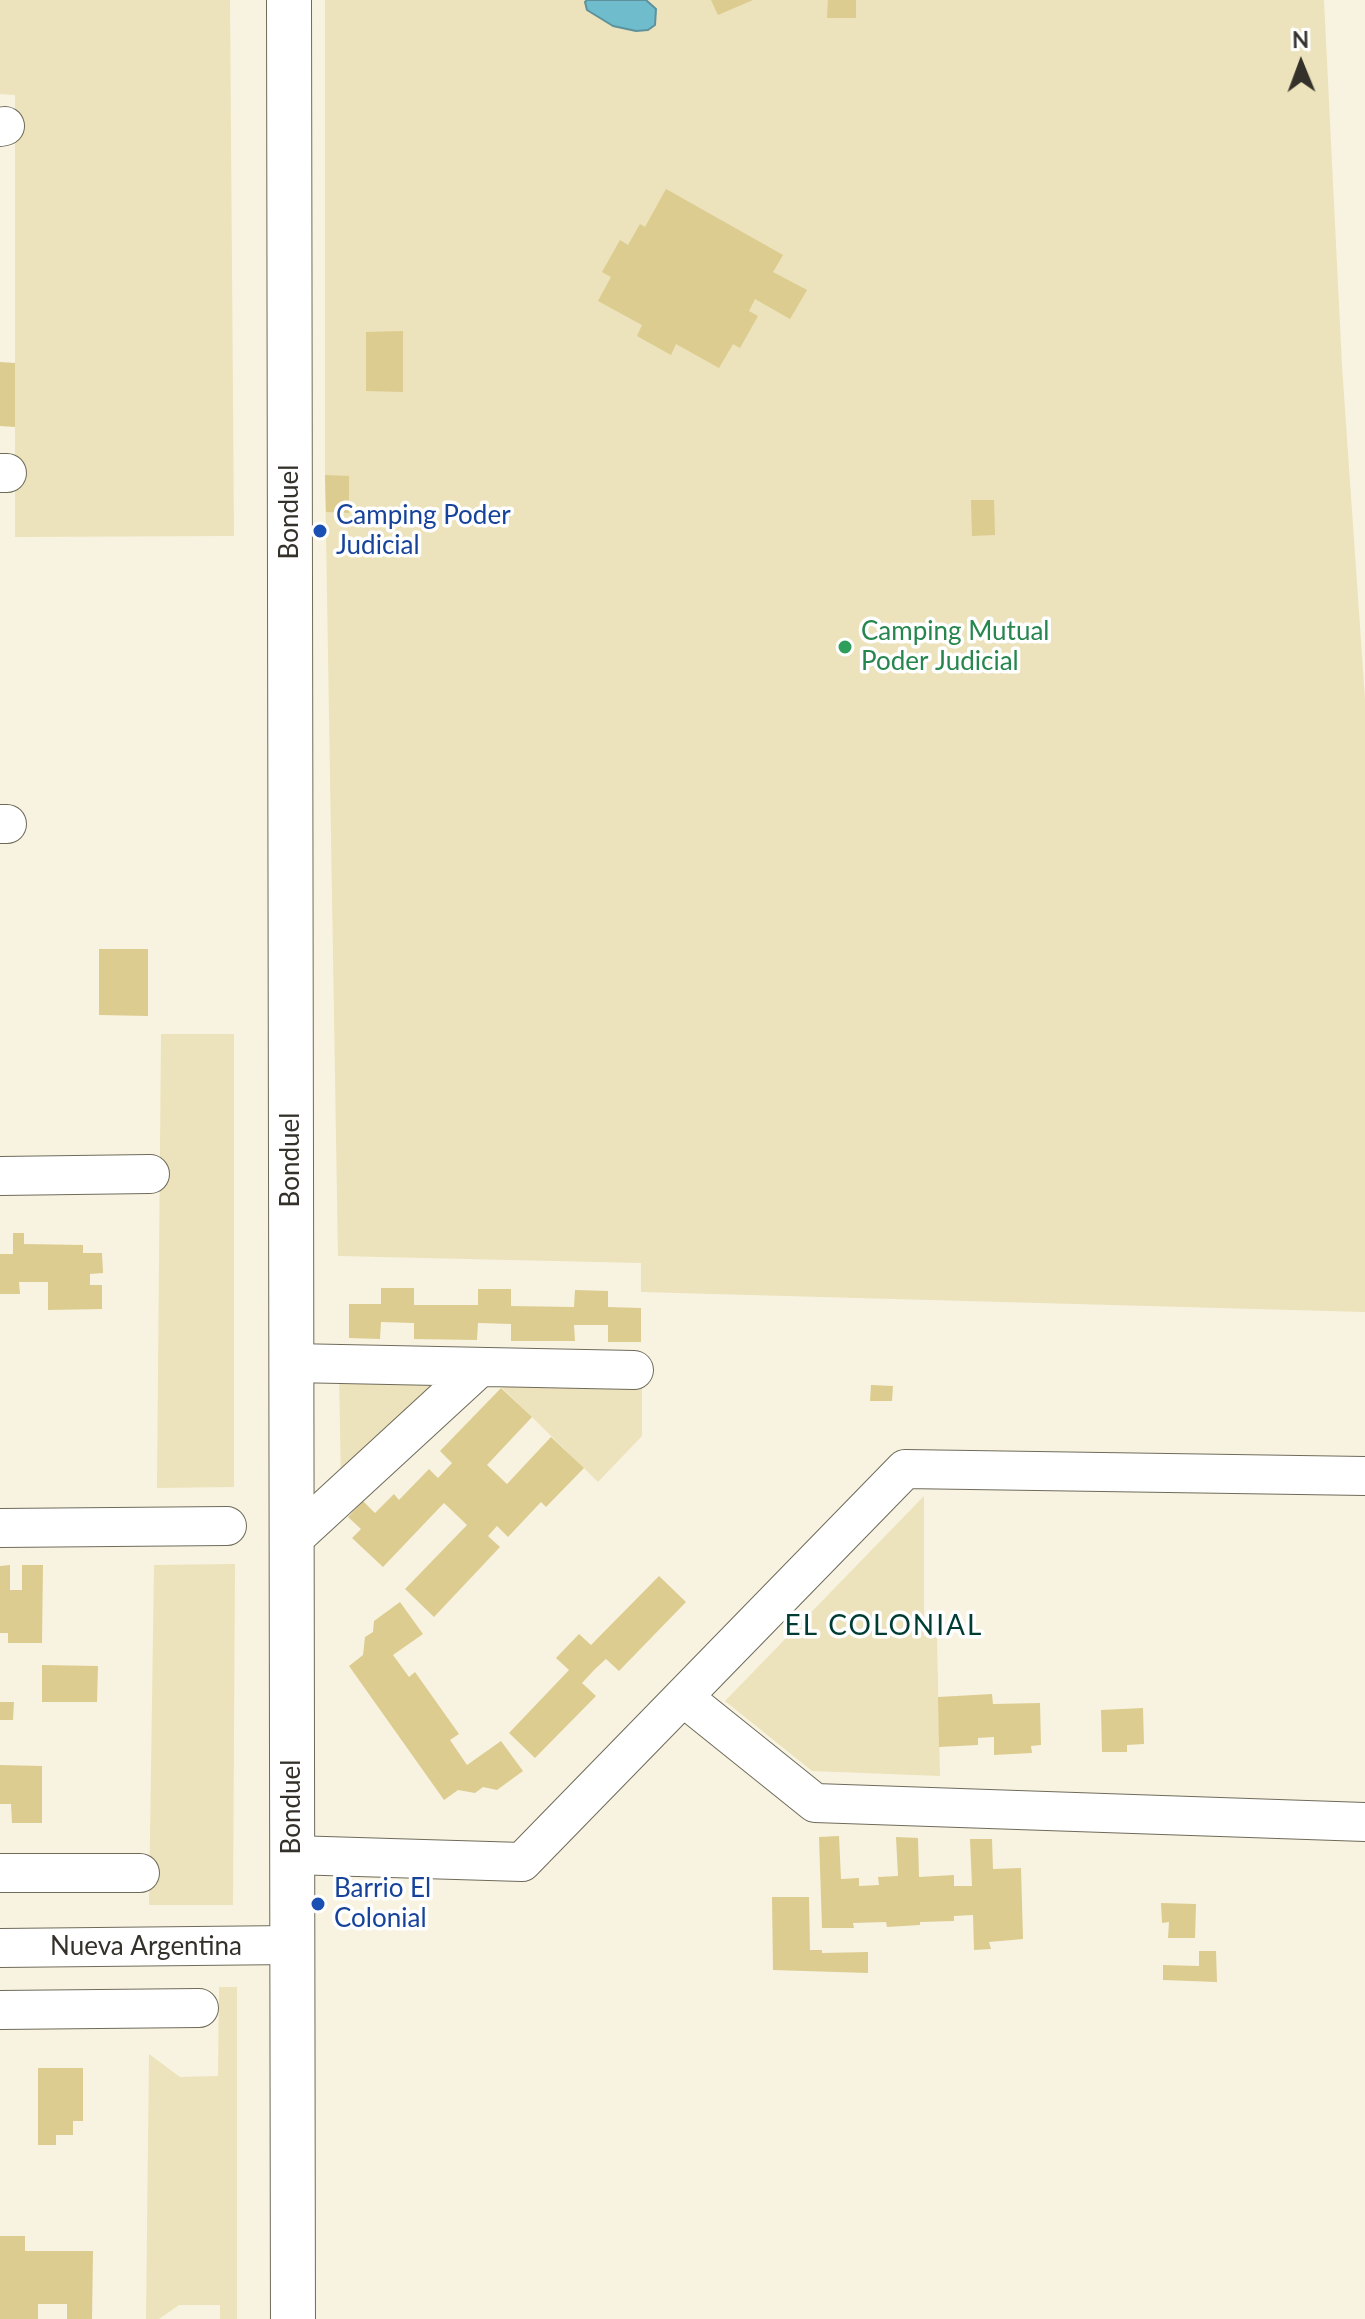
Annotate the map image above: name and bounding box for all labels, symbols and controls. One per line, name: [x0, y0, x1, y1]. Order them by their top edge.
north arrow: [1261, 24, 1341, 104]
text: N: [1292, 26, 1309, 53]
street label: Bonduel: [274, 465, 306, 559]
place label: Camping Poder Judicial: [336, 500, 511, 562]
marker: Camping Poder Judicial: [311, 522, 329, 540]
place label: Camping Mutual Poder Judicial: [861, 616, 1049, 678]
marker: Camping Mutual Poder Judicial: [836, 638, 854, 656]
street label: Bonduel: [275, 1113, 307, 1207]
district label: EL COLONIAL: [785, 1609, 983, 1643]
street label: Bonduel: [276, 1760, 308, 1854]
place label: Barrio El Colonial: [334, 1873, 431, 1934]
marker: Barrio El Colonial: [309, 1895, 327, 1913]
street label: Nueva Argentina: [50, 1931, 242, 1963]

